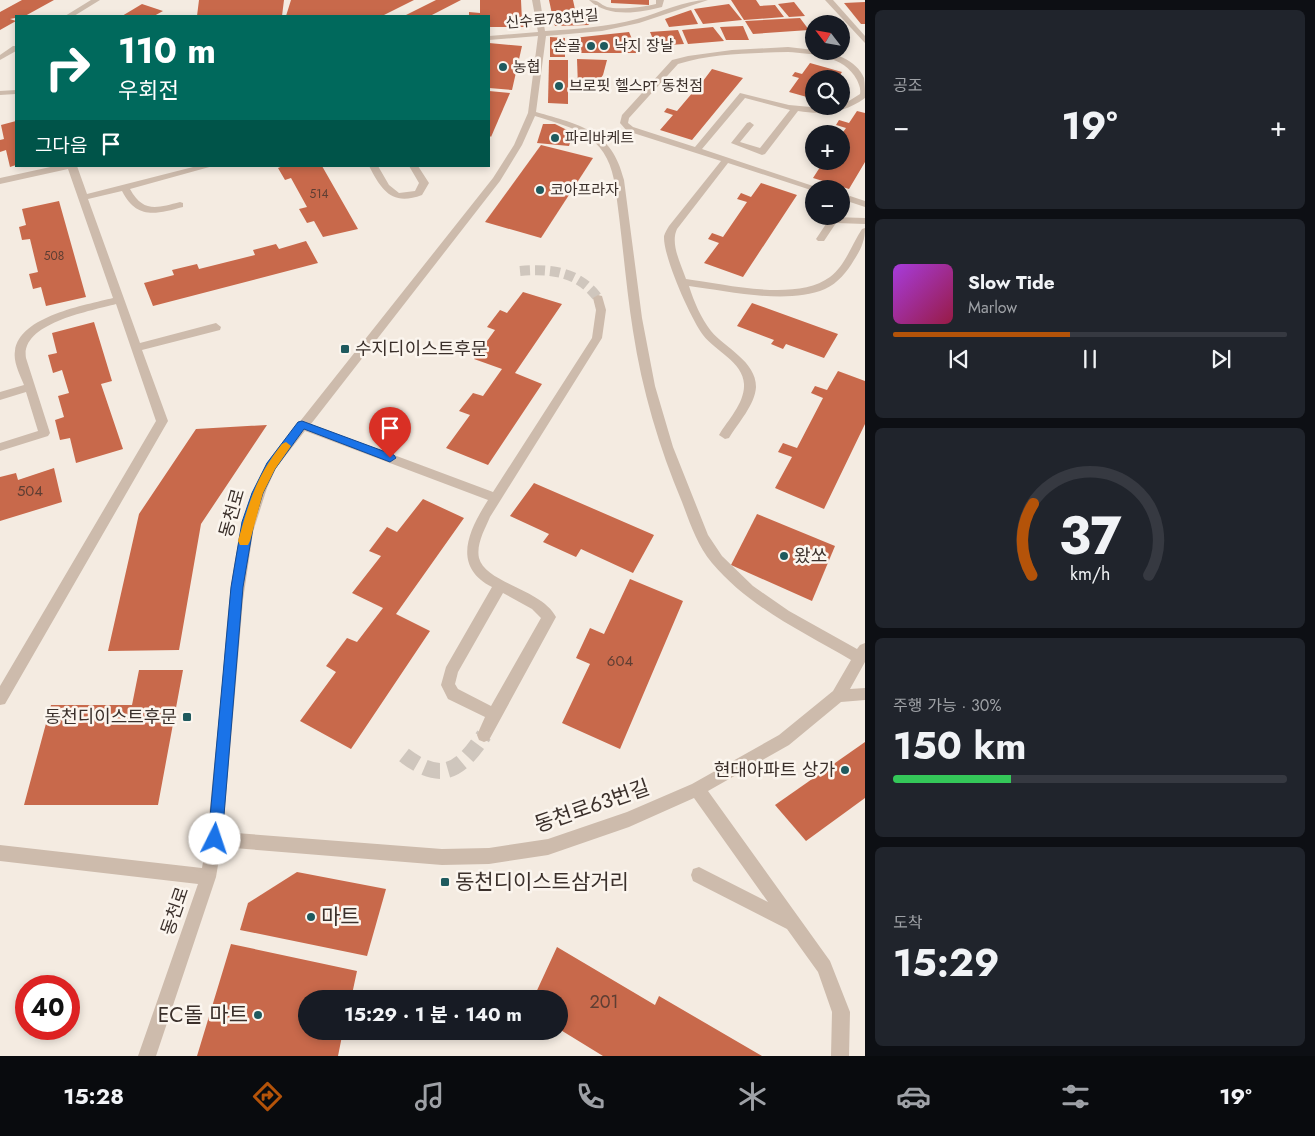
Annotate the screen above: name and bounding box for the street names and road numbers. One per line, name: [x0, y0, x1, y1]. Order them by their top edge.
street label: 신수로783번길: [505, 4, 599, 34]
street label: 동천로: [213, 486, 251, 540]
street label: 동천로63번길: [530, 772, 654, 840]
street label: 동천로: [155, 883, 195, 939]

